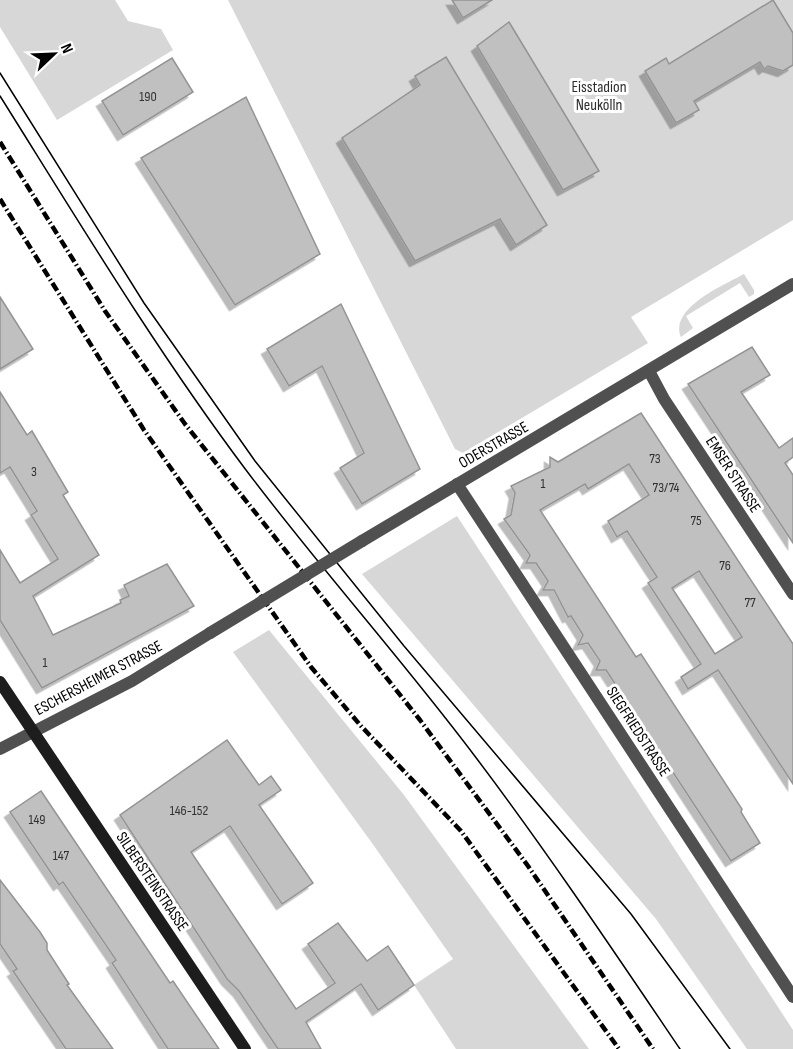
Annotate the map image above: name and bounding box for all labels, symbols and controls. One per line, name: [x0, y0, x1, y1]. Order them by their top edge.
north arrow: [24, 24, 84, 84]
text: N: [56, 41, 77, 56]
park label: Eisstadion Neukölln: [572, 78, 626, 115]
house number: 190: [139, 88, 157, 105]
street label: ODERSTRASSE: [456, 418, 532, 473]
street label: EMSER STRASSE: [701, 433, 764, 516]
house number: 73: [649, 450, 661, 467]
house number: 3: [31, 463, 37, 480]
house number: 1: [541, 475, 546, 492]
house number: 73/74: [653, 479, 680, 496]
house number: 75: [690, 512, 702, 529]
house number: 76: [719, 557, 731, 574]
house number: 77: [744, 594, 756, 611]
street label: ESCHERSHEIMER STRASSE: [32, 637, 166, 720]
house number: 1: [43, 654, 48, 671]
street label: SIEGFRIEDSTRASSE: [602, 683, 674, 780]
house number: 146-152: [170, 802, 208, 819]
house number: 149: [29, 811, 45, 828]
street label: SILBERSTEINSTRASSE: [112, 829, 192, 935]
house number: 147: [53, 847, 70, 864]

